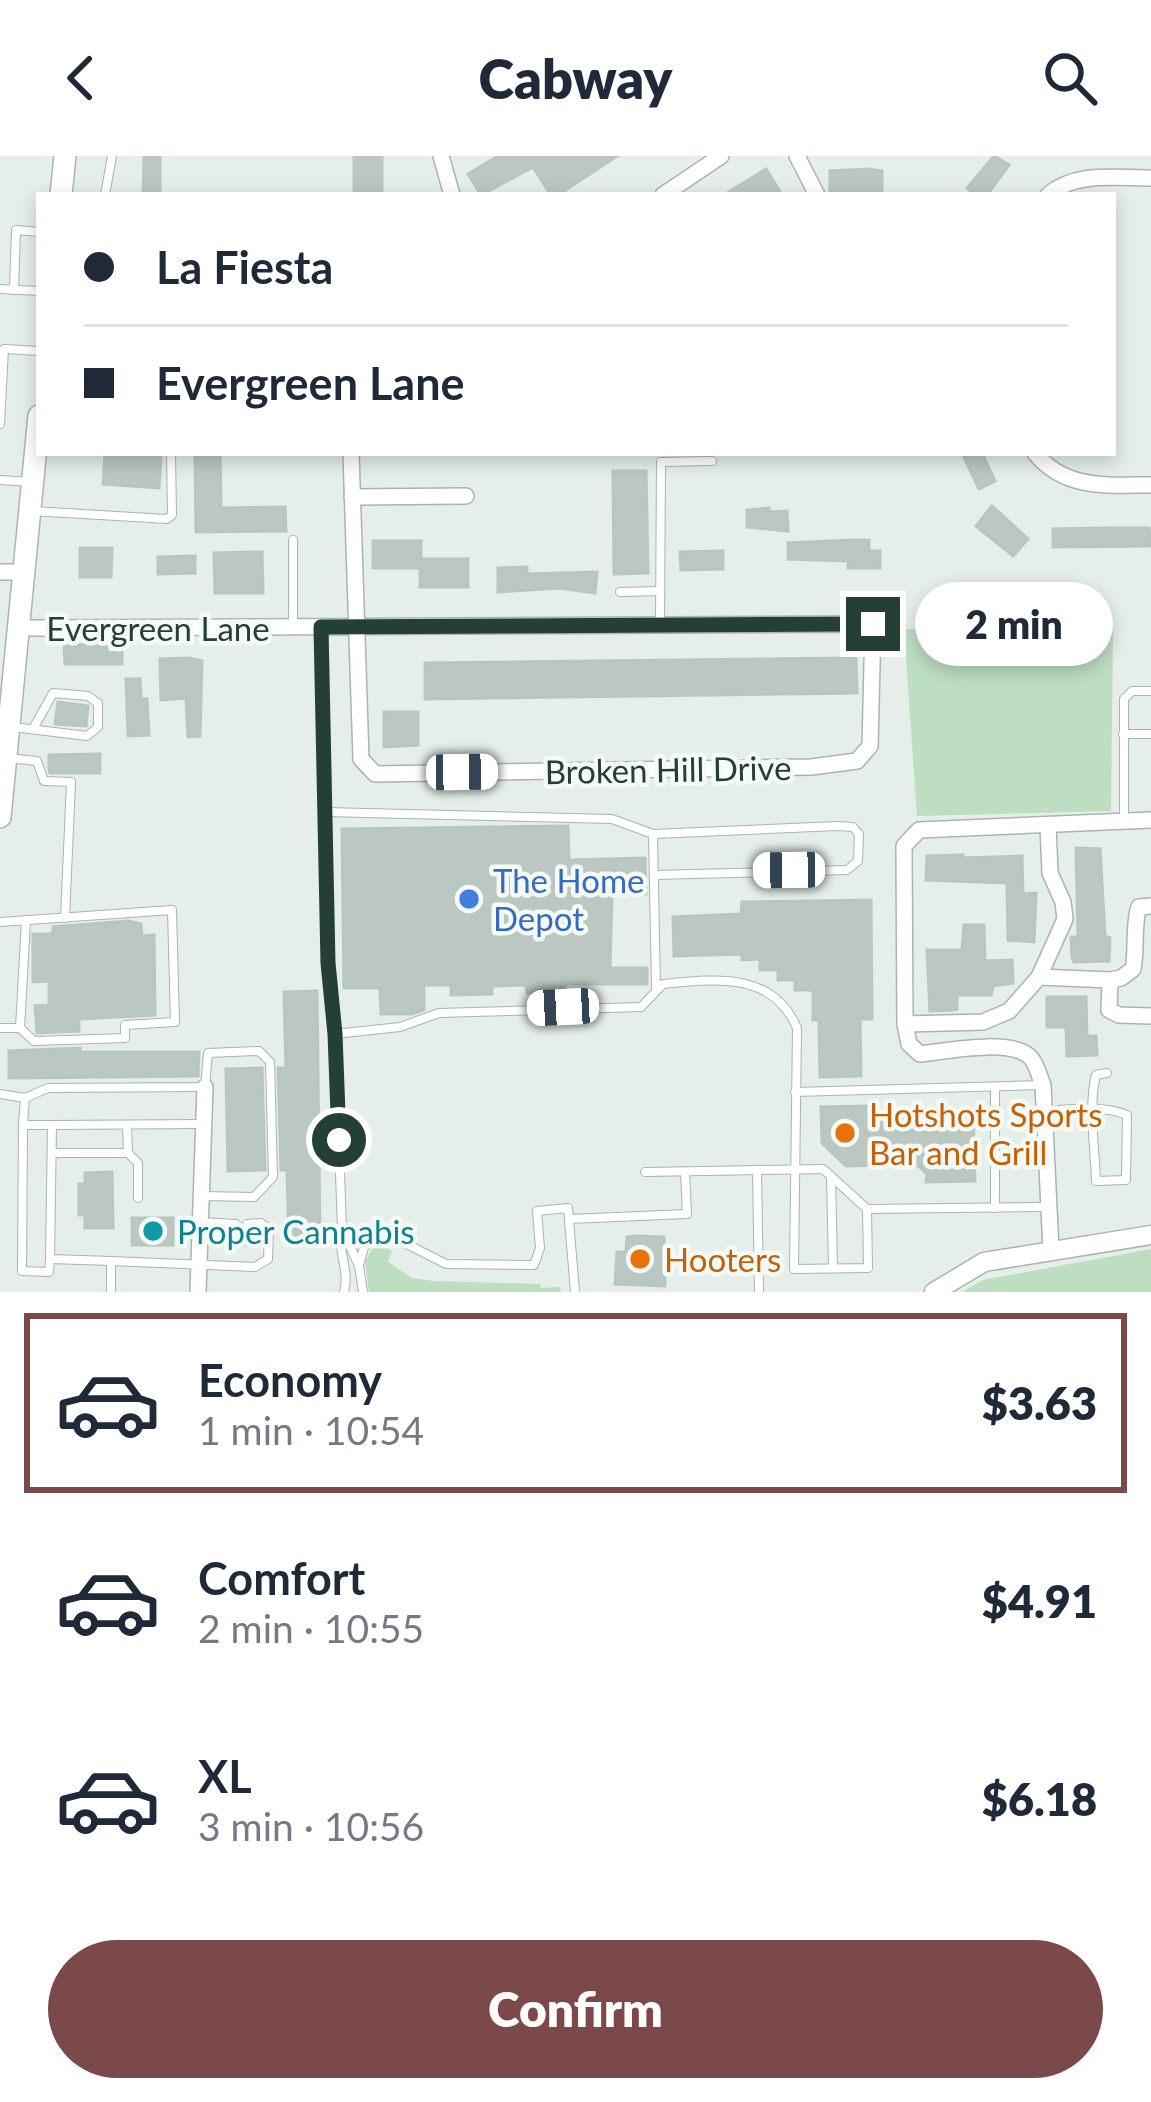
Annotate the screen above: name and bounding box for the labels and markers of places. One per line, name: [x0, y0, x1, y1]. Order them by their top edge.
place label: The Home Depot: [493, 860, 644, 938]
marker: The Home Depot: [456, 886, 482, 912]
place label: Hotshots Sports Bar and Grill: [869, 1094, 1103, 1172]
marker: Hotshots Sports Bar and Grill: [832, 1120, 858, 1146]
place label: Proper Cannabis: [177, 1211, 415, 1251]
marker: Proper Cannabis: [140, 1218, 166, 1244]
place label: Hooters: [664, 1239, 781, 1279]
marker: Hooters: [627, 1246, 653, 1272]

